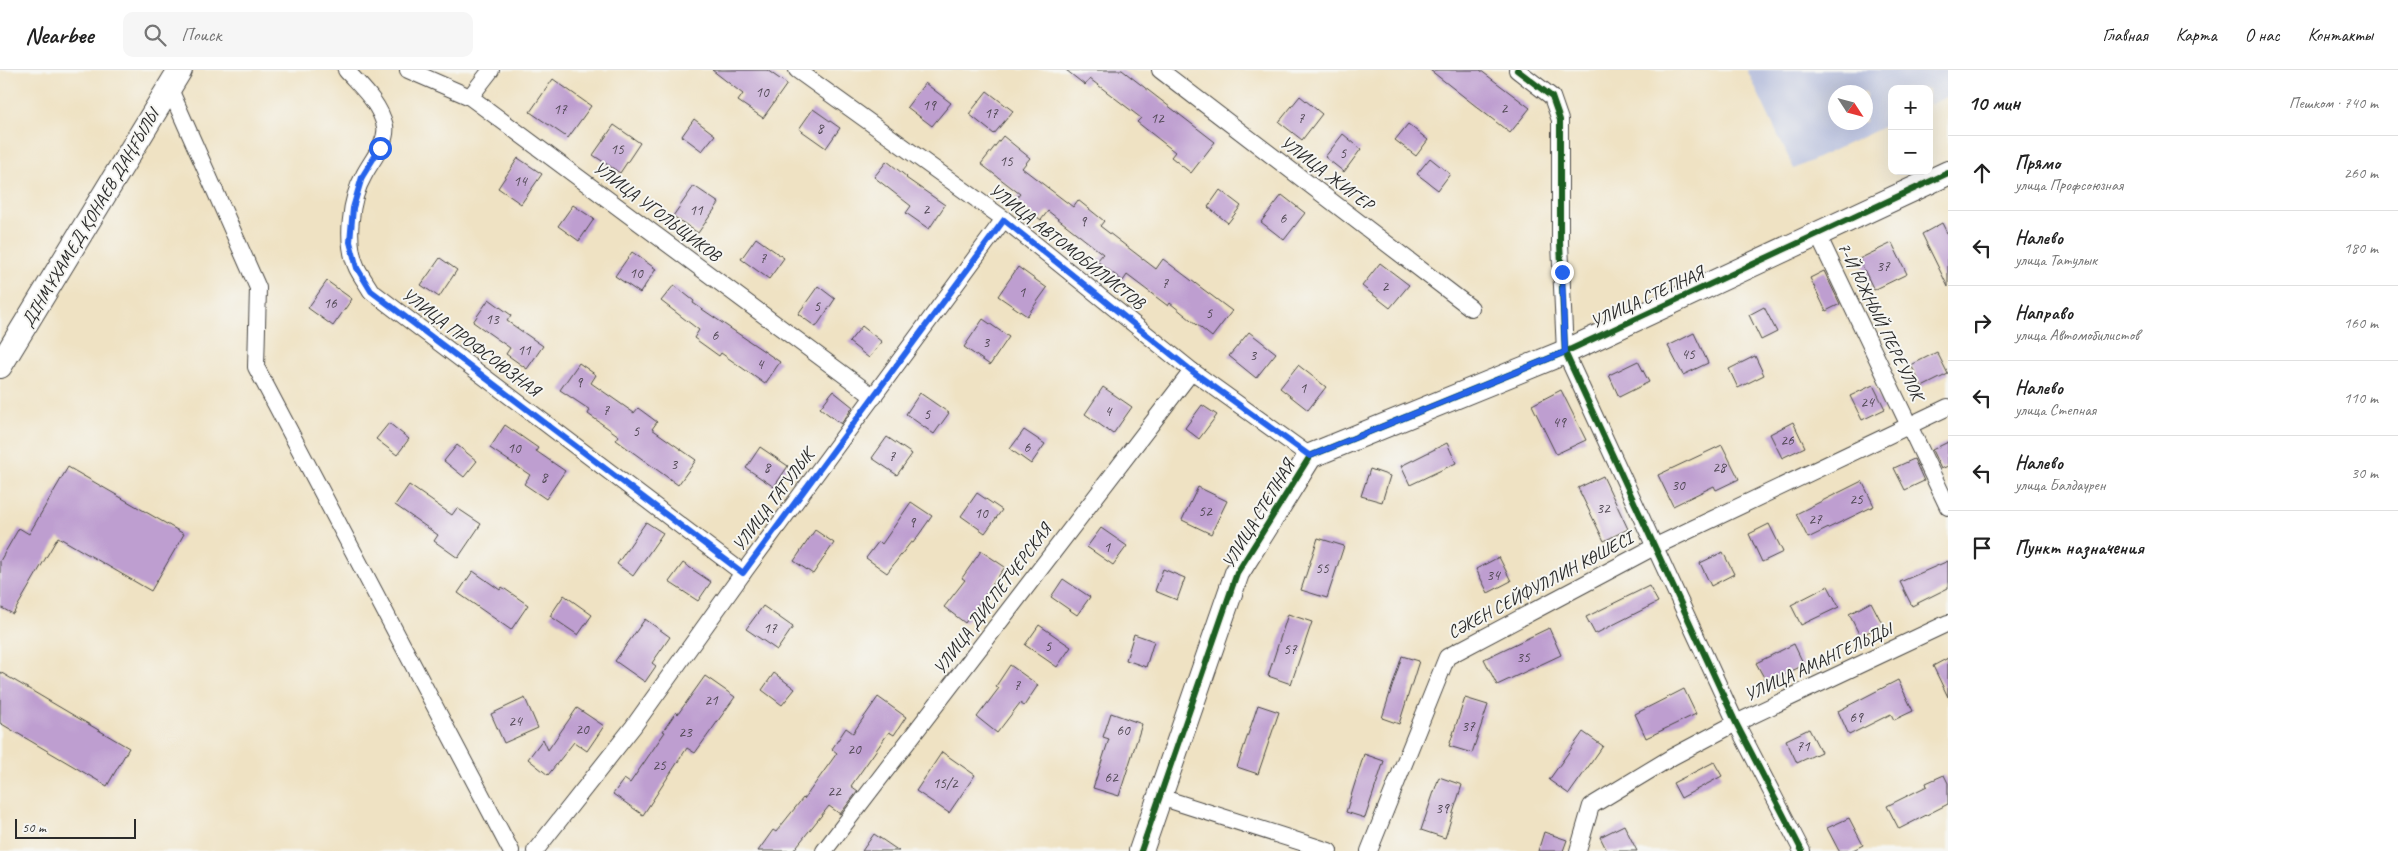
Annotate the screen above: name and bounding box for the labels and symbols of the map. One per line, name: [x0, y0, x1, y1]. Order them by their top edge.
house number: 10: [755, 83, 770, 102]
north arrow: [1828, 85, 1873, 130]
house number: 19: [922, 96, 937, 115]
house number: 2: [1501, 99, 1509, 118]
house number: 17: [553, 100, 568, 119]
street label: ДІНМҰХАМЕД ҚОНАЕВ ДАҢҒЫЛЫ: [16, 103, 165, 331]
house number: 17: [984, 104, 999, 123]
house number: 12: [1150, 109, 1165, 128]
house number: 7: [1298, 109, 1306, 128]
house number: 8: [817, 119, 825, 138]
street label: УЛИЦА ЖИГЕР: [1276, 131, 1380, 217]
route start: [369, 137, 392, 160]
house number: 15: [610, 140, 625, 159]
house number: 5: [1340, 144, 1348, 163]
house number: 15: [999, 152, 1014, 171]
street label: УЛИЦА УГОЛЬЩИКОВ: [589, 156, 727, 267]
house number: 14: [513, 172, 528, 191]
street label: УЛИЦА АВТОМОБИЛИСТОВ: [985, 178, 1151, 315]
house number: 2: [923, 200, 931, 219]
house number: 11: [689, 201, 704, 220]
house number: 6: [1280, 209, 1288, 228]
house number: 9: [1080, 212, 1088, 231]
street label: 7-Й ЮЖНЫЙ ПЕРЕУЛОК: [1833, 238, 1931, 407]
house number: 7: [760, 249, 768, 268]
house number: 37: [1876, 257, 1891, 276]
street label: УЛИЦА СТЕПНАЯ: [1587, 260, 1709, 333]
route end: [1551, 261, 1574, 284]
house number: 10: [629, 264, 644, 283]
house number: 7: [1162, 274, 1170, 293]
house number: 2: [1382, 277, 1390, 296]
street label: УЛИЦА ПРОФСОЮЗНАЯ: [398, 283, 547, 403]
house number: 1: [1019, 283, 1027, 302]
house number: 16: [323, 294, 338, 313]
house number: 5: [814, 297, 822, 316]
house number: 5: [1206, 304, 1214, 323]
house number: 13: [485, 310, 500, 329]
house number: 6: [712, 326, 720, 345]
house number: 3: [983, 333, 991, 352]
house number: 11: [517, 341, 532, 360]
house number: 45: [1681, 345, 1696, 364]
house number: 3: [1250, 346, 1258, 365]
house number: 4: [757, 355, 765, 374]
house number: 9: [576, 373, 584, 392]
house number: 1: [1300, 379, 1308, 398]
house number: 24: [1860, 393, 1875, 412]
house number: 7: [603, 401, 611, 420]
house number: 4: [1105, 402, 1113, 421]
house number: 5: [924, 405, 932, 424]
house number: 49: [1552, 413, 1567, 432]
house number: 5: [633, 422, 641, 441]
house number: 26: [1780, 431, 1795, 450]
house number: 6: [1024, 438, 1032, 457]
house number: 10: [507, 439, 522, 458]
street label: УЛИЦА ТАТУЛЫК: [728, 441, 821, 555]
house number: 7: [889, 447, 897, 466]
street label: УЛИЦА СТЕПНАЯ: [1217, 454, 1300, 572]
house number: 3: [671, 455, 679, 474]
house number: 8: [764, 458, 772, 477]
house number: 28: [1712, 458, 1727, 477]
house number: 8: [541, 468, 549, 487]
house number: 30: [1671, 476, 1686, 495]
house number: 25: [1849, 490, 1864, 509]
house number: 32: [1596, 499, 1611, 518]
house number: 52: [1198, 502, 1213, 521]
house number: 10: [974, 504, 989, 523]
house number: 27: [1808, 510, 1823, 529]
house number: 9: [909, 513, 917, 532]
street label: УЛИЦА ДИСПЕТЧЕРСКАЯ: [928, 517, 1057, 678]
street label: СӘКЕН СЕЙФУЛЛИН КӨШЕСІ: [1444, 525, 1640, 643]
house number: 1: [1104, 538, 1112, 557]
house number: 55: [1315, 559, 1330, 578]
house number: 34: [1486, 566, 1501, 585]
street label: УЛИЦА АМАНГЕЛЬДЫ: [1741, 617, 1898, 706]
house number: 17: [763, 619, 778, 638]
house number: 5: [1045, 637, 1053, 656]
house number: 57: [1283, 640, 1298, 659]
house number: 35: [1516, 648, 1531, 667]
house number: 7: [1014, 676, 1022, 695]
house number: 21: [704, 691, 719, 710]
house number: 69: [1849, 708, 1864, 727]
house number: 24: [508, 712, 523, 731]
house number: 37: [1461, 717, 1476, 736]
house number: 20: [575, 720, 590, 739]
house number: 60: [1116, 721, 1131, 740]
house number: 23: [678, 723, 693, 742]
house number: 71: [1796, 737, 1811, 756]
house number: 20: [847, 740, 862, 759]
house number: 25: [652, 756, 667, 775]
house number: 62: [1104, 768, 1119, 787]
house number: 15/2: [932, 774, 959, 793]
house number: 22: [827, 782, 842, 801]
house number: 39: [1435, 799, 1450, 818]
scale bar: [15, 816, 136, 839]

